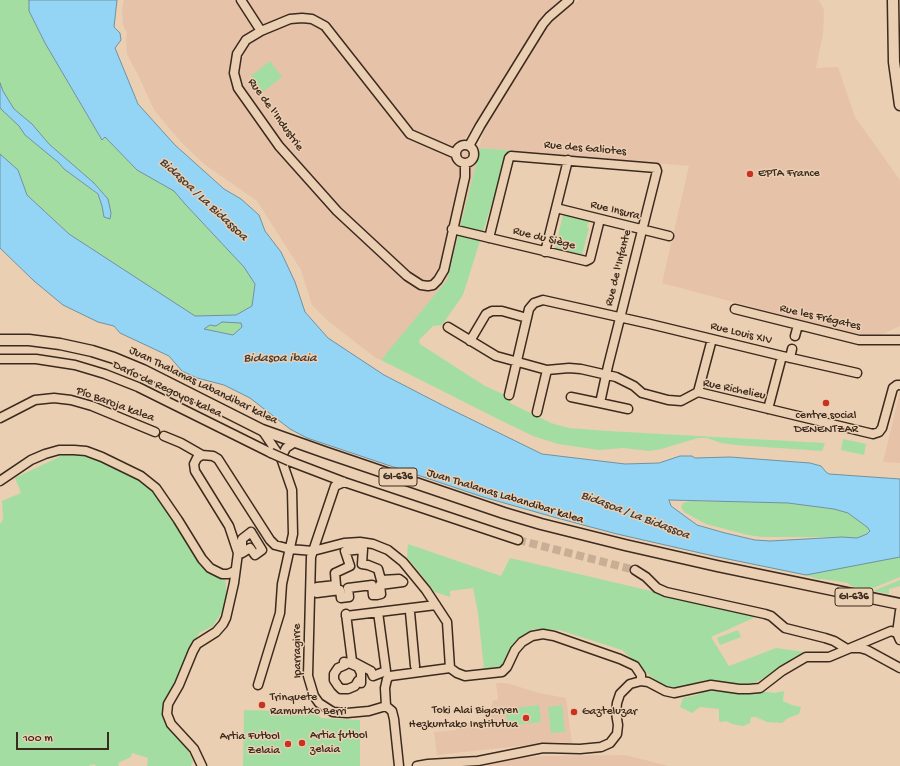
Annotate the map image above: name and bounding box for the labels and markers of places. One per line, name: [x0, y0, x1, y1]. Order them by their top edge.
place label: EPTA France: [758, 167, 820, 181]
marker: EPTA France: [745, 169, 755, 179]
marker: centre social DENENTZAR: [821, 398, 831, 408]
place label: centre social DENENTZAR: [794, 409, 858, 437]
place label: Trinquete Ramuntxo Berri: [270, 691, 347, 719]
marker: Trinquete Ramuntxo Berri: [257, 700, 267, 710]
place label: Toki Alai Bigarren Hezkuntako Institutua: [409, 704, 518, 732]
place label: Gazteluzar: [582, 705, 637, 719]
marker: Gazteluzar: [569, 707, 579, 717]
marker: Toki Alai Bigarren Hezkuntako Institutua: [521, 713, 531, 723]
place label: Artia futbol zelaia: [310, 729, 368, 757]
place label: Artia Futbol Zelaia: [220, 730, 280, 758]
marker: Artia futbol zelaia: [297, 738, 307, 748]
marker: Artia Futbol Zelaia: [283, 739, 293, 749]

